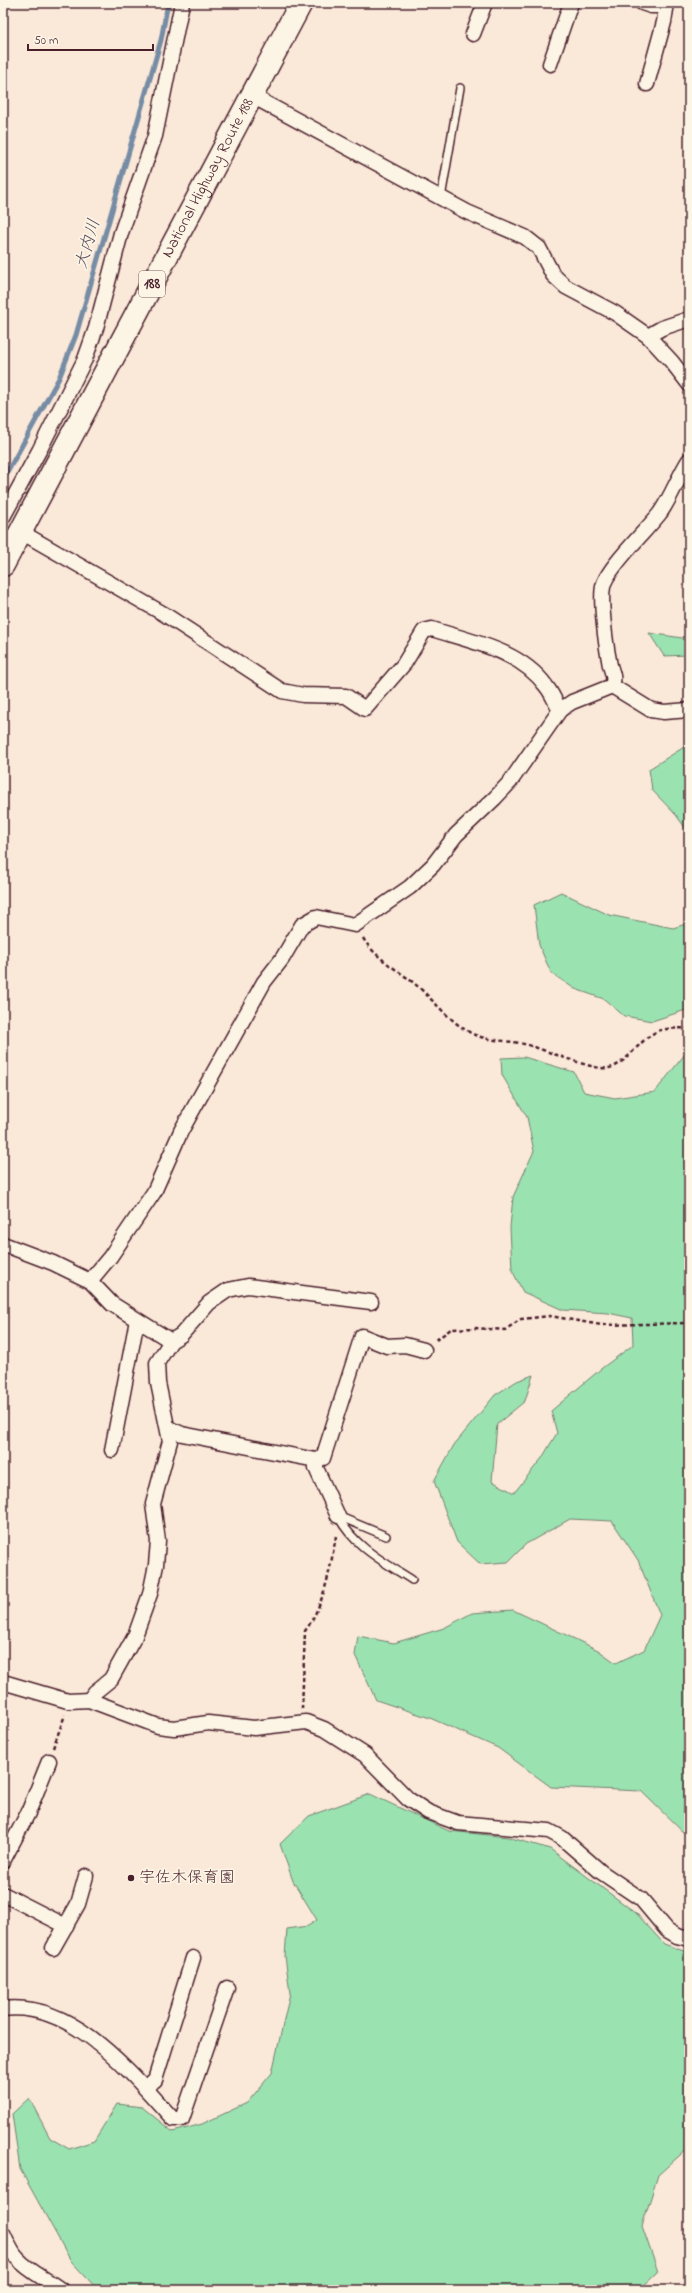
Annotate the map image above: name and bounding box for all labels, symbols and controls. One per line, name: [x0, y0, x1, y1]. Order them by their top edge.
scale bar: [28, 26, 153, 52]
text: 50 m: [34, 32, 58, 50]
street label: National Highway Route 188: [156, 94, 260, 262]
water label: 大内川: [69, 216, 107, 272]
road number: 188: [139, 271, 165, 297]
place label: 宇佐木保育園: [139, 1866, 235, 1890]
marker: 宇佐木保育園: [126, 1873, 136, 1883]

